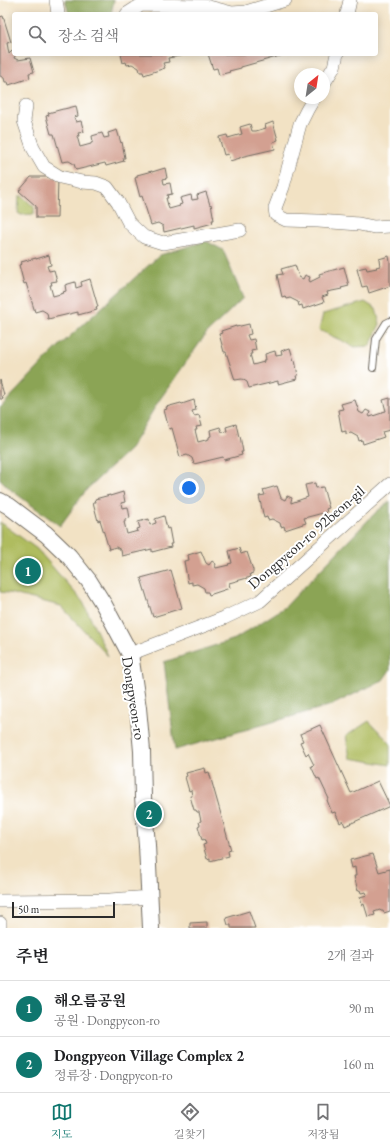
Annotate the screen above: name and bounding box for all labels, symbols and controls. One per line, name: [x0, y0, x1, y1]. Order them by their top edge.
search box: [12, 12, 378, 56]
icon: search: [26, 23, 48, 45]
text: 장소 검색: [58, 26, 119, 45]
north arrow: [294, 68, 330, 104]
your location: [179, 478, 199, 498]
street label: Dongpyeon-ro 92beon-gil: [244, 481, 369, 593]
pin: 1: [15, 556, 41, 586]
street label: Dongpyeon-ro: [118, 655, 150, 741]
pin: 2: [136, 799, 162, 829]
scale bar: [12, 900, 115, 919]
text: 50 m: [18, 902, 39, 916]
text: 주변: [16, 945, 49, 967]
text: 2개 결과: [327, 947, 374, 964]
text: 해오름공원: [54, 991, 126, 1010]
text: 1: [26, 1000, 32, 1017]
text: 90 m: [349, 1000, 374, 1017]
text: 공원 · Dongpyeon-ro: [54, 1012, 160, 1029]
text: Dongpyeon Village Complex 2: [54, 1046, 244, 1065]
text: 2: [26, 1056, 32, 1073]
text: 160 m: [343, 1056, 374, 1073]
text: 정류장 · Dongpyeon-ro: [54, 1067, 173, 1084]
tab: 지도: [51, 1101, 73, 1141]
tab: 길찾기: [174, 1101, 206, 1141]
tab: 저장됨: [307, 1101, 339, 1141]

